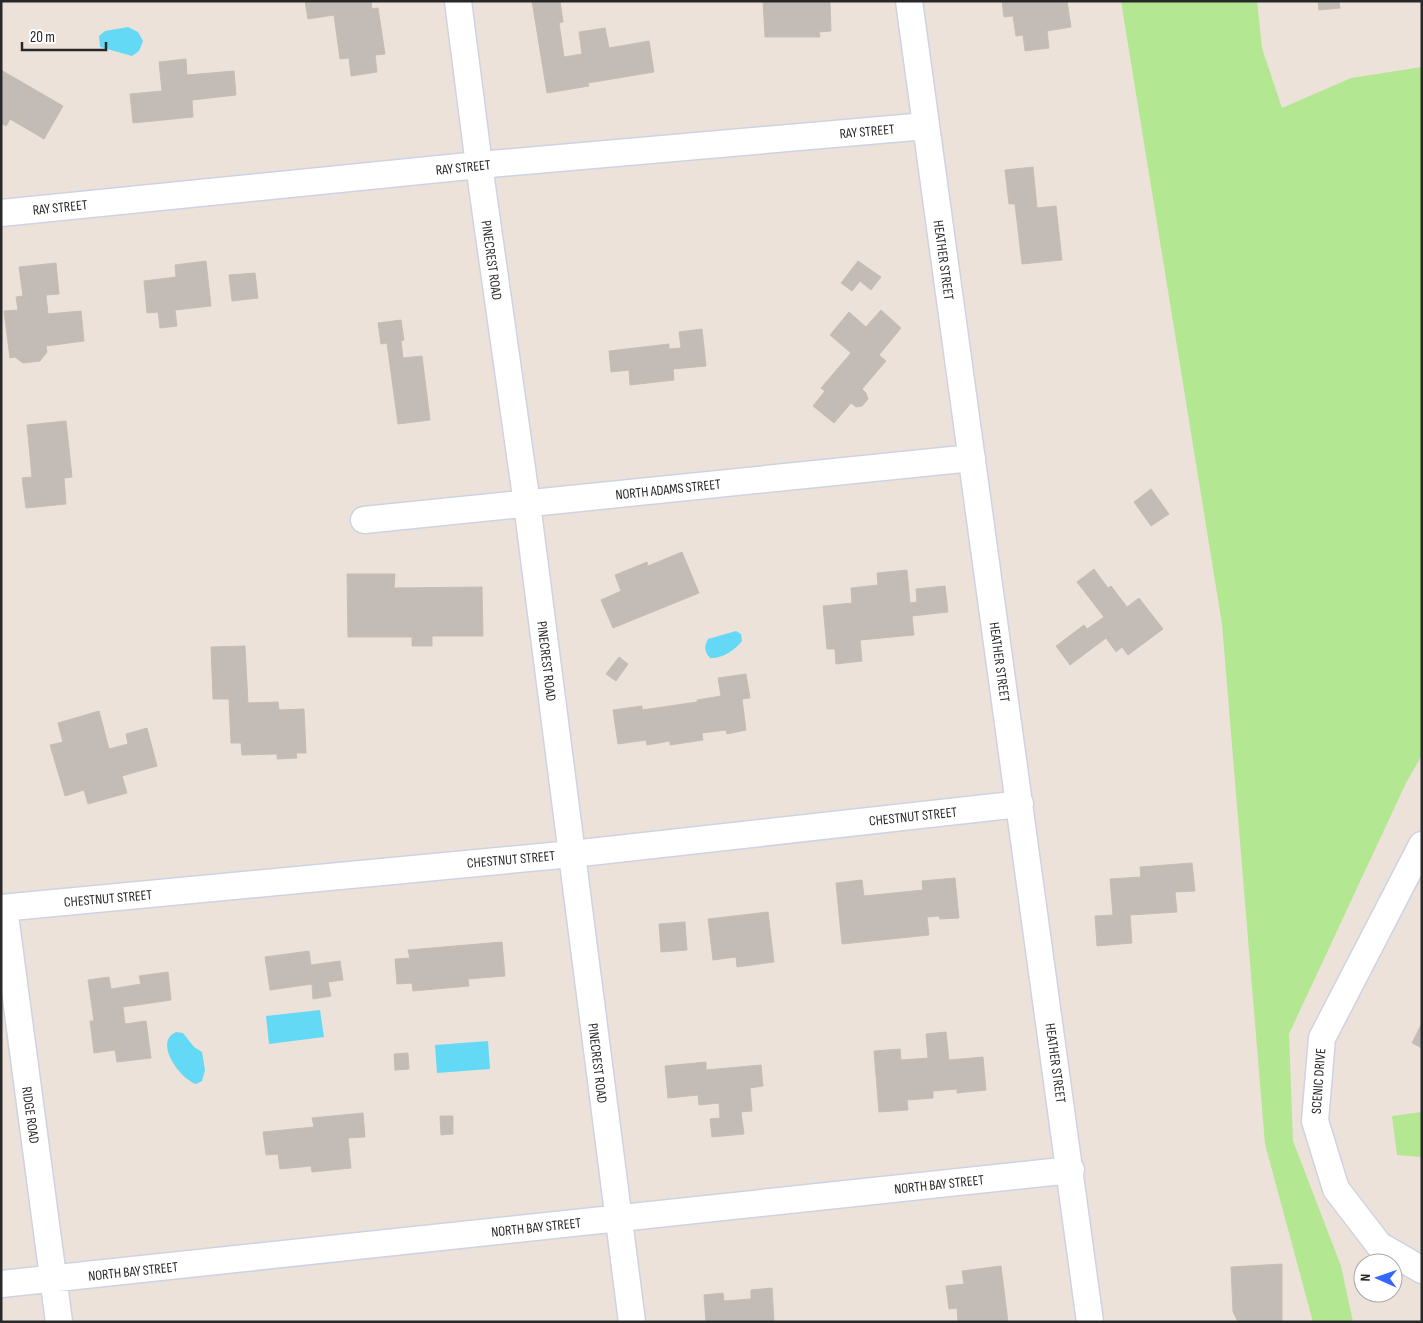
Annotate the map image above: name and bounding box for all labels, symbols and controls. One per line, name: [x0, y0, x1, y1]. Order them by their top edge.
scale bar: [22, 20, 106, 52]
text: 20 m: [30, 28, 55, 47]
street label: RAY STREET: [839, 121, 896, 142]
street label: RAY STREET: [435, 156, 492, 179]
street label: RAY STREET: [32, 196, 89, 219]
street label: PINECREST ROAD: [477, 219, 506, 301]
street label: HEATHER STREET: [929, 219, 958, 302]
street label: NORTH ADAMS STREET: [615, 475, 722, 503]
street label: PINECREST ROAD: [533, 620, 560, 702]
street label: HEATHER STREET: [985, 621, 1014, 704]
street label: CHESTNUT STREET: [868, 803, 958, 830]
street label: CHESTNUT STREET: [466, 847, 556, 872]
street label: CHESTNUT STREET: [63, 886, 153, 911]
street label: PINECREST ROAD: [584, 1022, 611, 1104]
street label: HEATHER STREET: [1041, 1022, 1070, 1105]
street label: SCENIC DRIVE: [1308, 1047, 1329, 1114]
street label: RIDGE ROAD: [18, 1086, 43, 1145]
street label: NORTH BAY STREET: [893, 1171, 985, 1198]
street label: NORTH BAY STREET: [490, 1214, 582, 1241]
north arrow: [1353, 1253, 1403, 1303]
street label: NORTH BAY STREET: [87, 1258, 179, 1285]
text: N: [1357, 1274, 1374, 1282]

